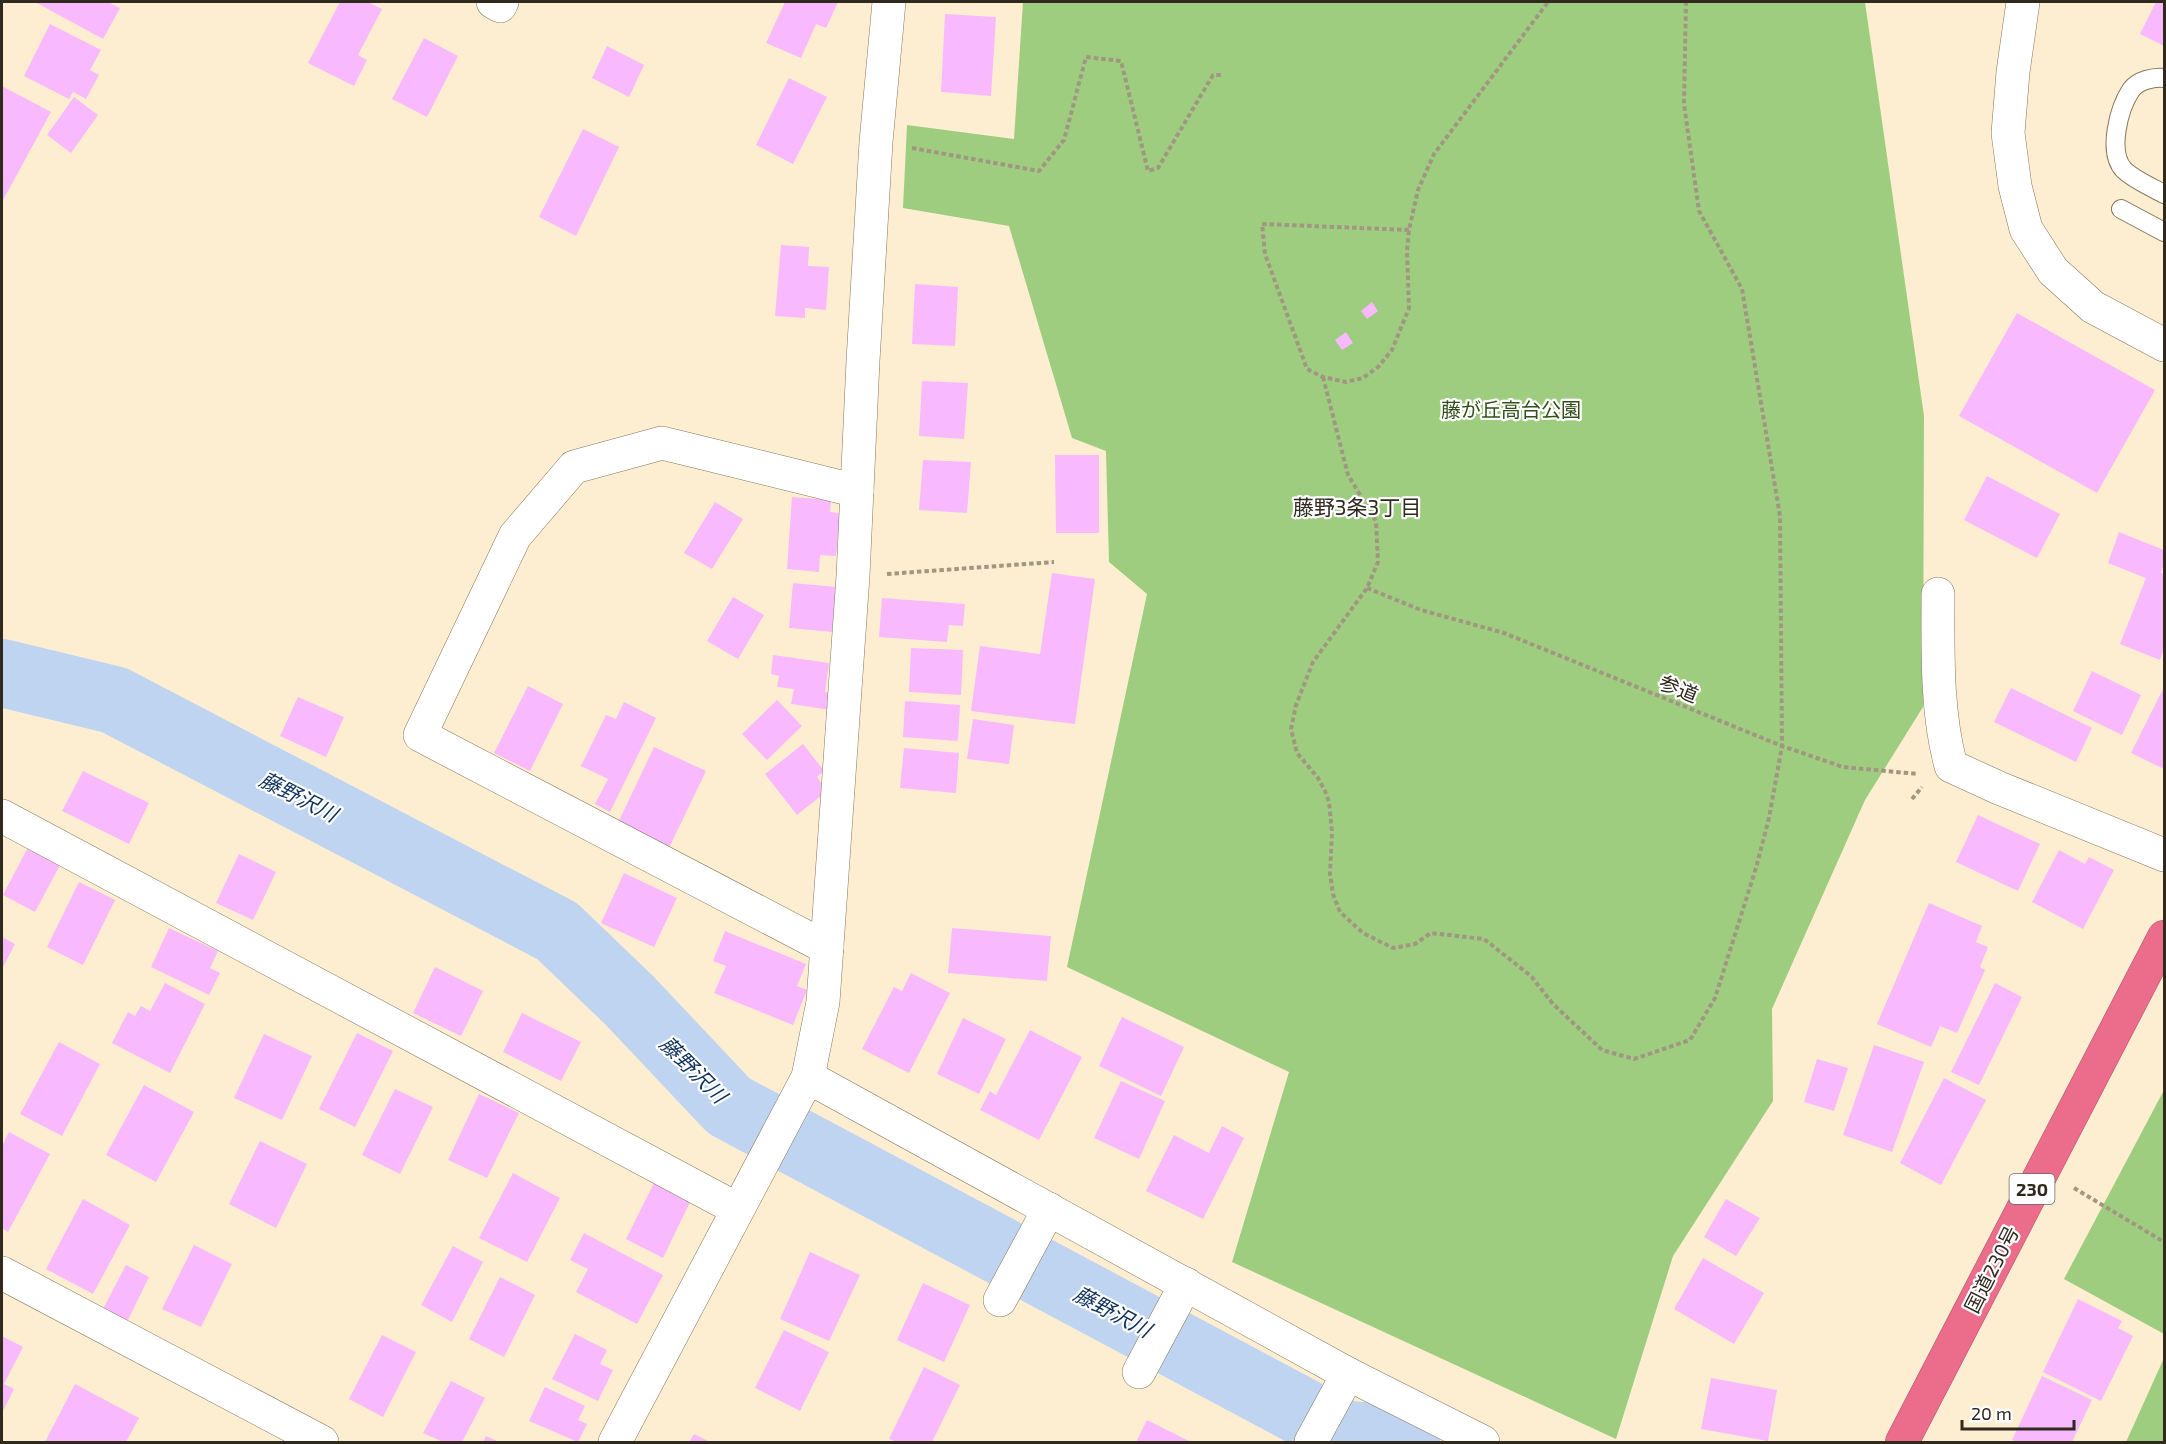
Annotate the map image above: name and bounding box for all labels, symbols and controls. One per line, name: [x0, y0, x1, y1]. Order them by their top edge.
park label: 藤が丘高台公園: [1441, 397, 1581, 421]
district label: 藤野3条3丁目: [1293, 494, 1421, 519]
street label: 参道: [1656, 669, 1702, 707]
water label: 藤野沢川: [256, 766, 344, 827]
water label: 藤野沢川: [655, 1030, 734, 1109]
road number: 230: [2010, 1174, 2054, 1204]
street label: 国道230号: [1959, 1221, 2023, 1317]
water label: 藤野沢川: [1070, 1280, 1158, 1343]
scale bar: [1962, 1393, 2074, 1431]
text: 20 m: [1971, 1402, 2012, 1424]

